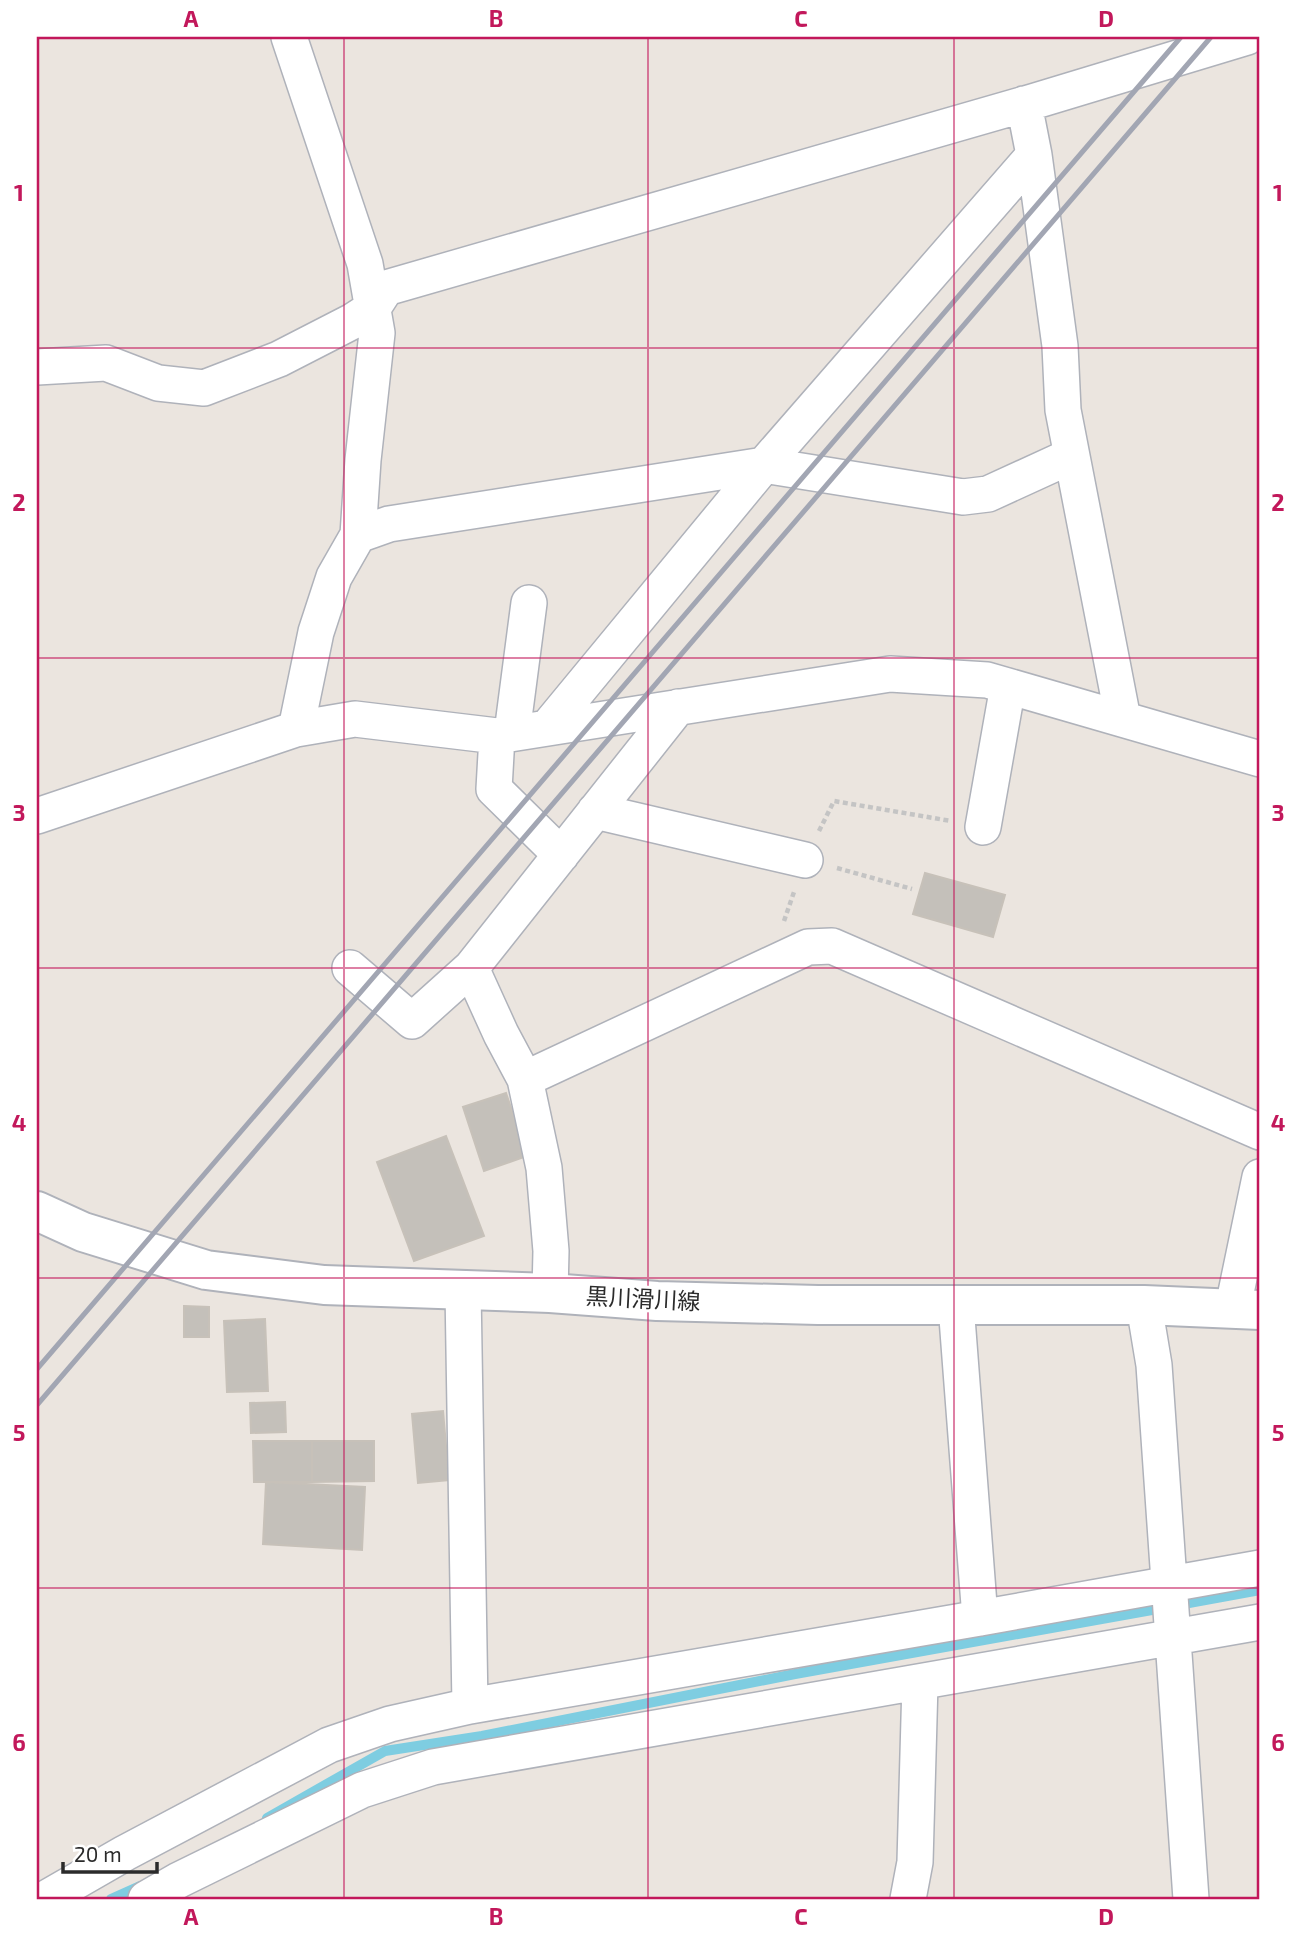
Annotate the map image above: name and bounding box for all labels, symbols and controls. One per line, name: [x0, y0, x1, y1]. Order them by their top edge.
text: A: [183, 4, 199, 32]
text: B: [489, 4, 503, 32]
text: C: [794, 4, 808, 32]
text: D: [1098, 4, 1114, 32]
text: 1: [14, 178, 24, 206]
text: 1: [1273, 178, 1283, 206]
text: 2: [12, 488, 26, 516]
text: 2: [1271, 488, 1285, 516]
text: 3: [12, 798, 26, 826]
text: 3: [1271, 798, 1285, 826]
text: 4: [12, 1108, 26, 1136]
text: 4: [1271, 1108, 1285, 1136]
street label: 黒川滑川線: [585, 1281, 701, 1315]
text: 5: [13, 1418, 25, 1446]
text: 5: [1272, 1418, 1284, 1446]
text: 6: [12, 1728, 26, 1756]
text: 6: [1271, 1728, 1285, 1756]
scale bar: [63, 1831, 158, 1875]
text: 20 m: [74, 1841, 122, 1866]
text: A: [183, 1902, 199, 1930]
text: B: [489, 1902, 503, 1930]
text: C: [794, 1902, 808, 1930]
text: D: [1098, 1902, 1114, 1930]

